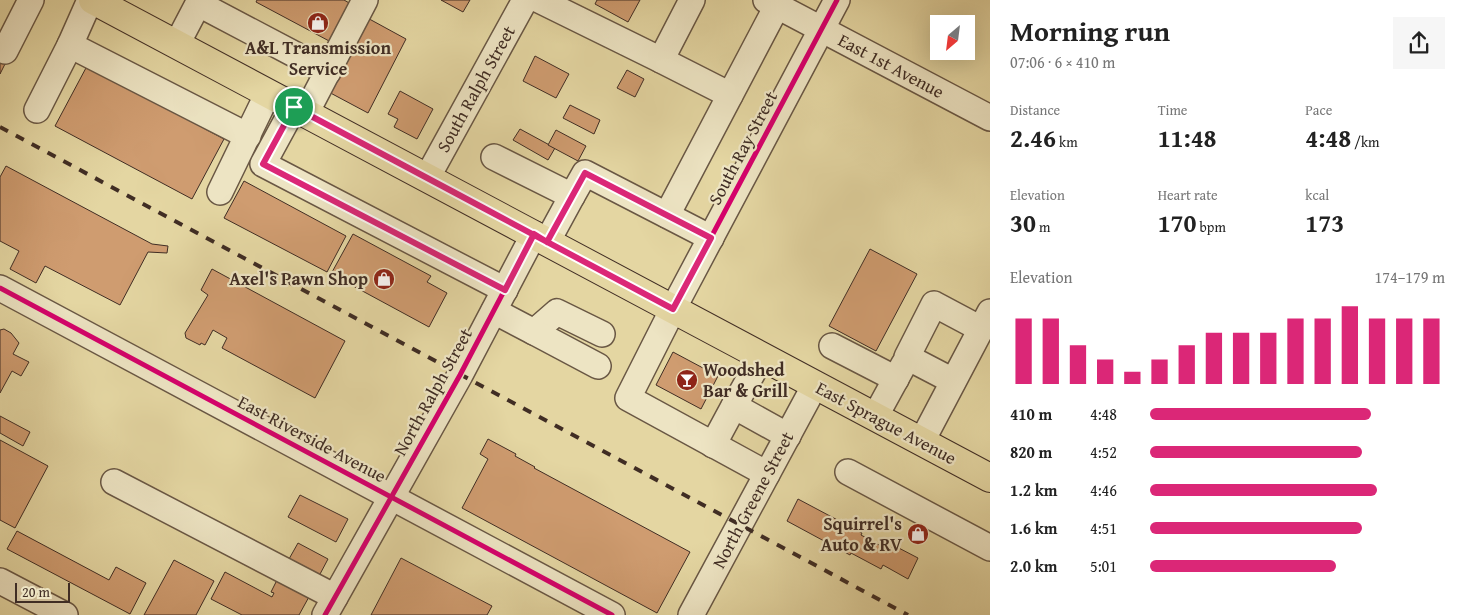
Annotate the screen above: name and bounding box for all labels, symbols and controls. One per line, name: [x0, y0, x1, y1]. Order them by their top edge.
text: Morning run: [1010, 10, 1170, 51]
shop icon: A&L Transmission Service: [306, 11, 330, 35]
north arrow: [930, 15, 975, 60]
map controls: [930, 15, 975, 60]
button: share: [1393, 17, 1445, 69]
street label: South Ralph Street: [429, 20, 522, 157]
street label: East 1st Avenue: [833, 26, 949, 105]
place label: A&L Transmission Service: [245, 34, 391, 82]
text: 07:06 · 6 × 410 m: [1010, 50, 1115, 74]
street label: South Ray Street: [701, 85, 784, 210]
pin: [273, 86, 315, 128]
icon: arrive: [280, 93, 308, 121]
text: Distance: [1010, 100, 1060, 120]
text: Time: [1158, 100, 1187, 120]
text: Pace: [1305, 100, 1332, 120]
text: 2.46: [1010, 120, 1056, 156]
text: 11:48: [1158, 120, 1217, 156]
text: 4:48: [1305, 120, 1351, 156]
text: km: [1056, 132, 1078, 152]
text: /km: [1351, 132, 1380, 152]
text: Elevation: [1010, 185, 1065, 205]
text: Heart rate: [1158, 185, 1218, 205]
text: kcal: [1305, 185, 1329, 205]
text: 30: [1010, 205, 1036, 241]
text: 170: [1158, 205, 1197, 241]
text: 173: [1305, 205, 1344, 241]
text: m: [1036, 217, 1050, 237]
text: bpm: [1197, 217, 1226, 237]
place label: Axel's Pawn Shop: [229, 265, 368, 292]
text: Elevation: [1010, 265, 1073, 289]
text: 174–179 m: [1375, 265, 1445, 289]
shop icon: Axel's Pawn Shop: [372, 267, 396, 291]
street label: North Ralph Street: [386, 323, 479, 460]
place label: Woodshed Bar & Grill: [703, 356, 789, 404]
bar icon: Woodshed Bar & Grill: [675, 368, 699, 392]
street label: East Sprague Avenue: [811, 374, 961, 471]
street label: East Riverside Avenue: [233, 388, 391, 489]
text: 410 m: [1010, 402, 1052, 426]
text: 4:48: [1090, 402, 1117, 426]
street label: North Greene Street: [705, 426, 800, 573]
text: 820 m: [1010, 440, 1052, 464]
text: 4:52: [1090, 440, 1117, 464]
text: 1.2 km: [1010, 478, 1057, 502]
text: 4:46: [1090, 478, 1117, 502]
place label: Squirrel's Auto & RV: [821, 510, 902, 558]
text: 1.6 km: [1010, 516, 1057, 540]
text: 4:51: [1090, 516, 1117, 540]
shop icon: Squirrel's Auto & RV: [906, 522, 930, 546]
text: 2.0 km: [1010, 554, 1057, 578]
text: 5:01: [1090, 554, 1117, 578]
scale bar: [15, 580, 70, 603]
text: 20 m: [22, 582, 50, 602]

